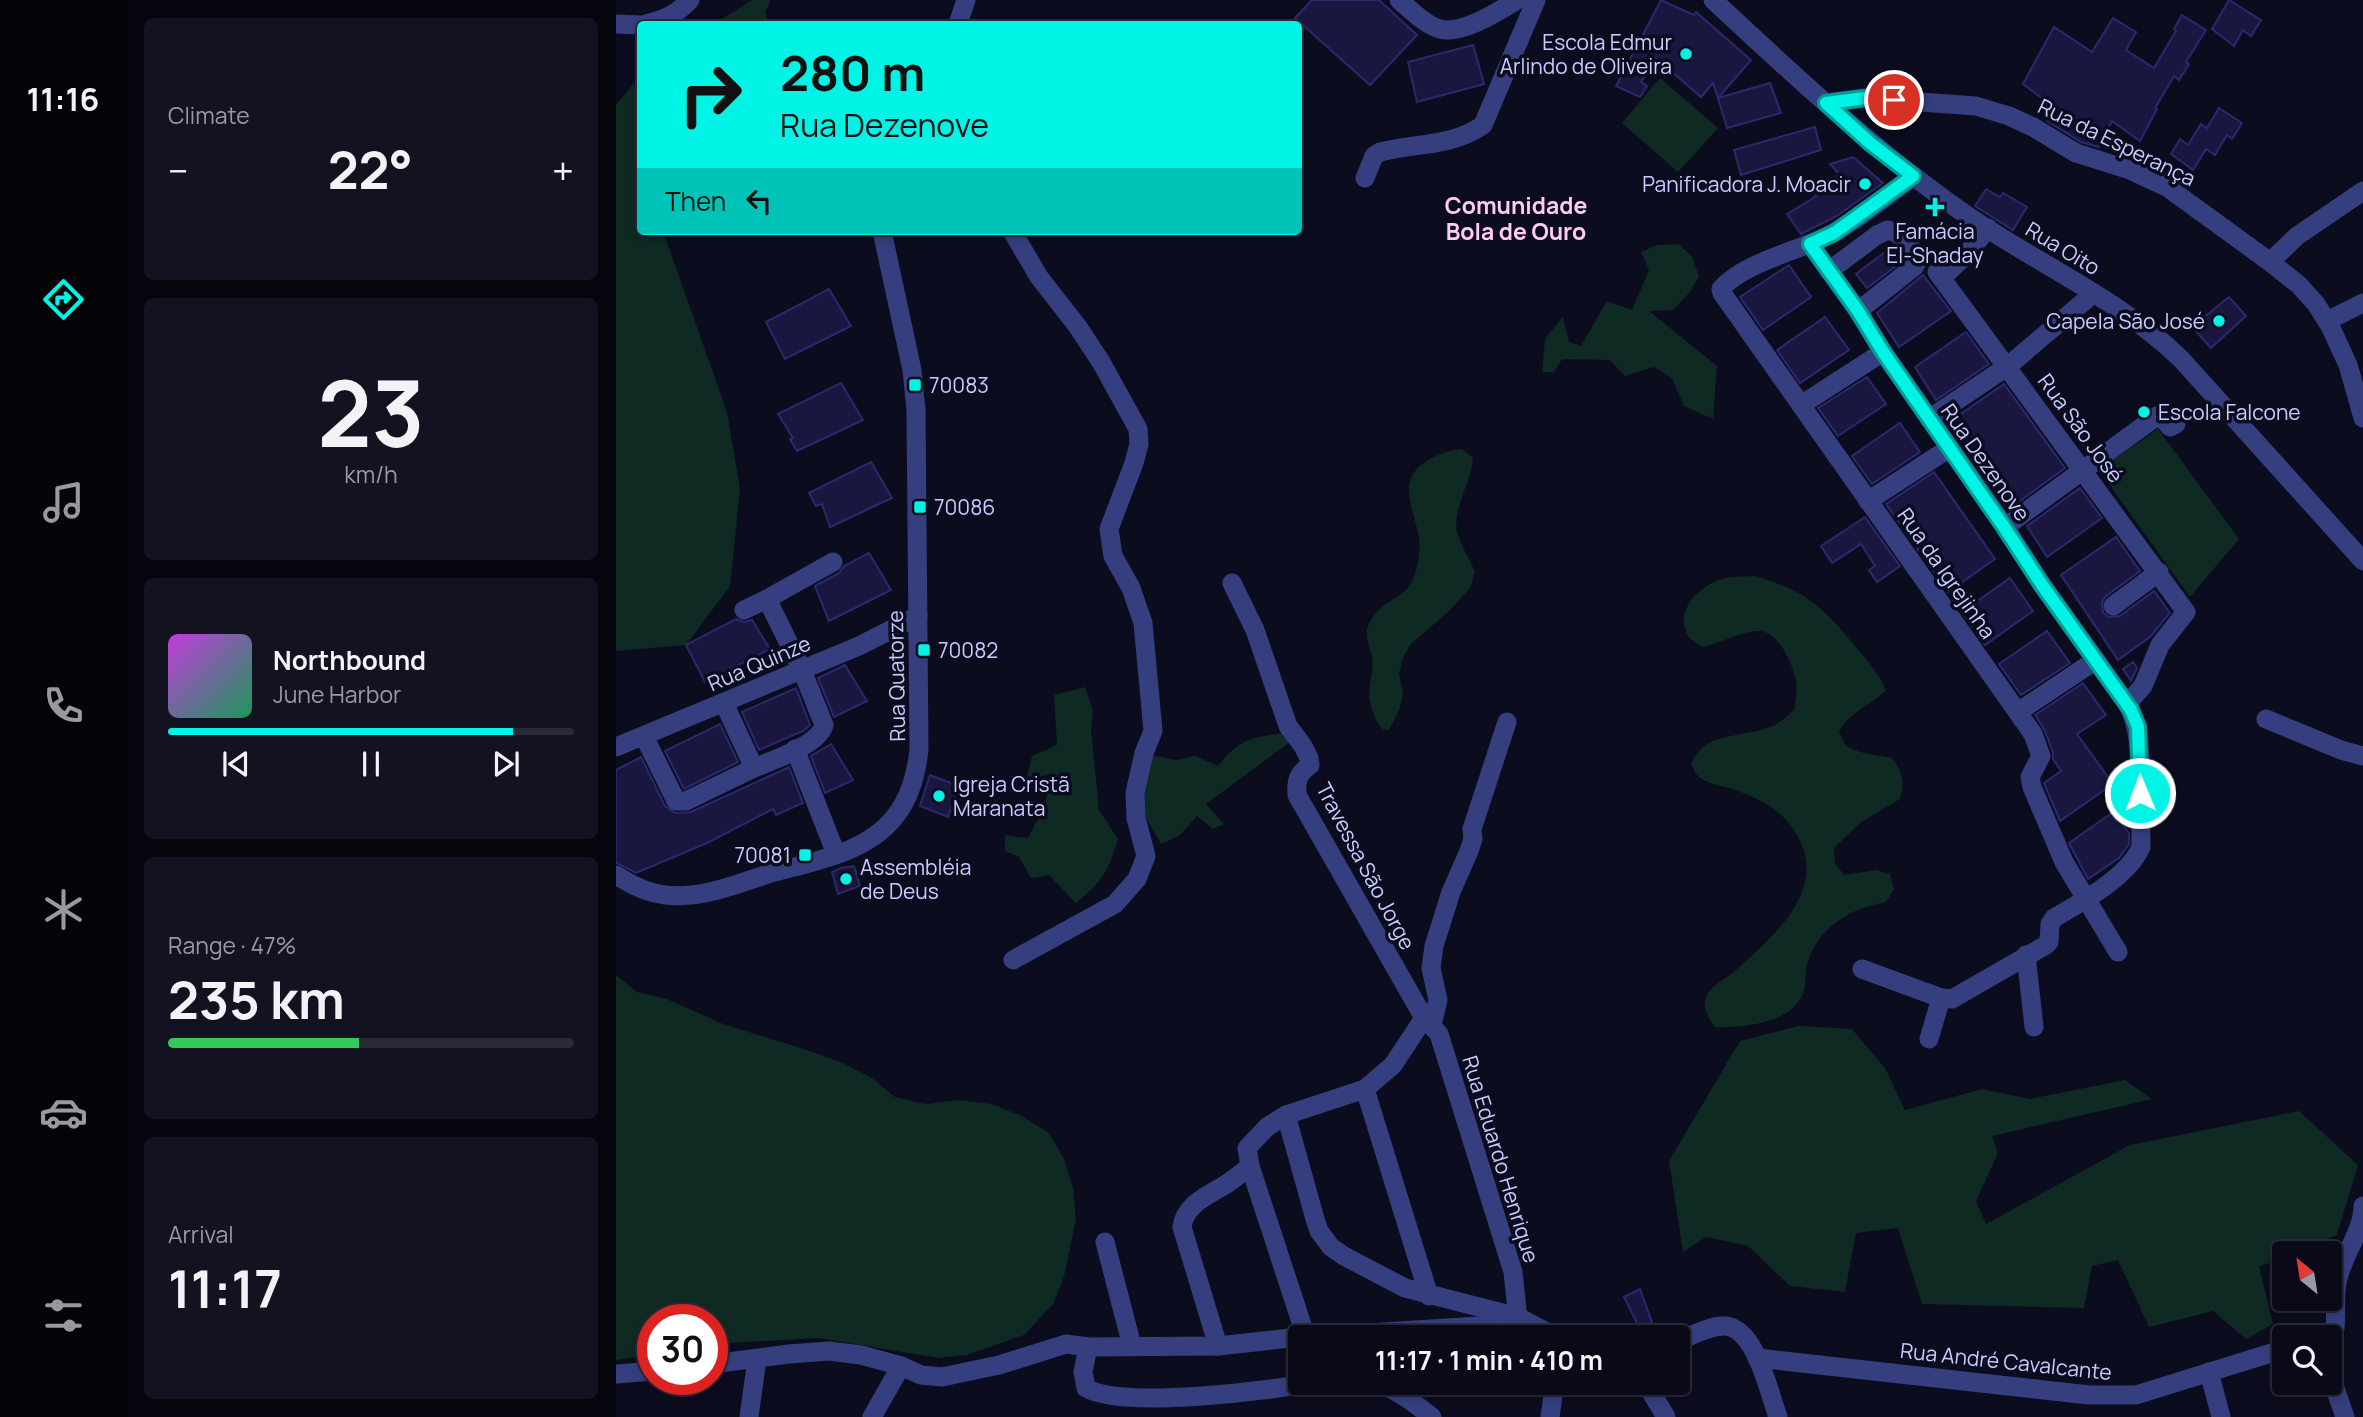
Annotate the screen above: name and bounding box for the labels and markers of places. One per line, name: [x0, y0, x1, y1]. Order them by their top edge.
place label: Escola Edmur Arlindo de Oliveira: [1500, 28, 1672, 80]
marker: Escola Edmur Arlindo de Oliveira: [1678, 46, 1694, 62]
pin: [1864, 70, 1924, 130]
place label: Panificadora J. Moacir: [1642, 170, 1851, 198]
marker: Panificadora J. Moacir: [1857, 176, 1873, 192]
marker: Famácia El-Shaday: [1927, 199, 1943, 215]
place label: Famácia El-Shaday: [1886, 217, 1984, 269]
place label: Capela São José: [2046, 307, 2205, 335]
marker: Capela São José: [2211, 313, 2227, 329]
place label: 70083: [929, 371, 989, 399]
marker: 70083: [907, 377, 923, 393]
place label: Escola Falcone: [2158, 398, 2301, 426]
marker: Escola Falcone: [2136, 404, 2152, 420]
place label: 70086: [934, 493, 995, 521]
marker: 70086: [912, 499, 928, 515]
place label: 70082: [938, 636, 998, 664]
marker: 70082: [916, 642, 932, 658]
place label: Igreja Cristã Maranata: [953, 770, 1070, 822]
marker: Igreja Cristã Maranata: [931, 788, 947, 804]
place label: 70081: [734, 841, 791, 869]
marker: 70081: [797, 847, 813, 863]
place label: Assembléia de Deus: [860, 853, 971, 905]
marker: Assembléia de Deus: [838, 871, 854, 887]

